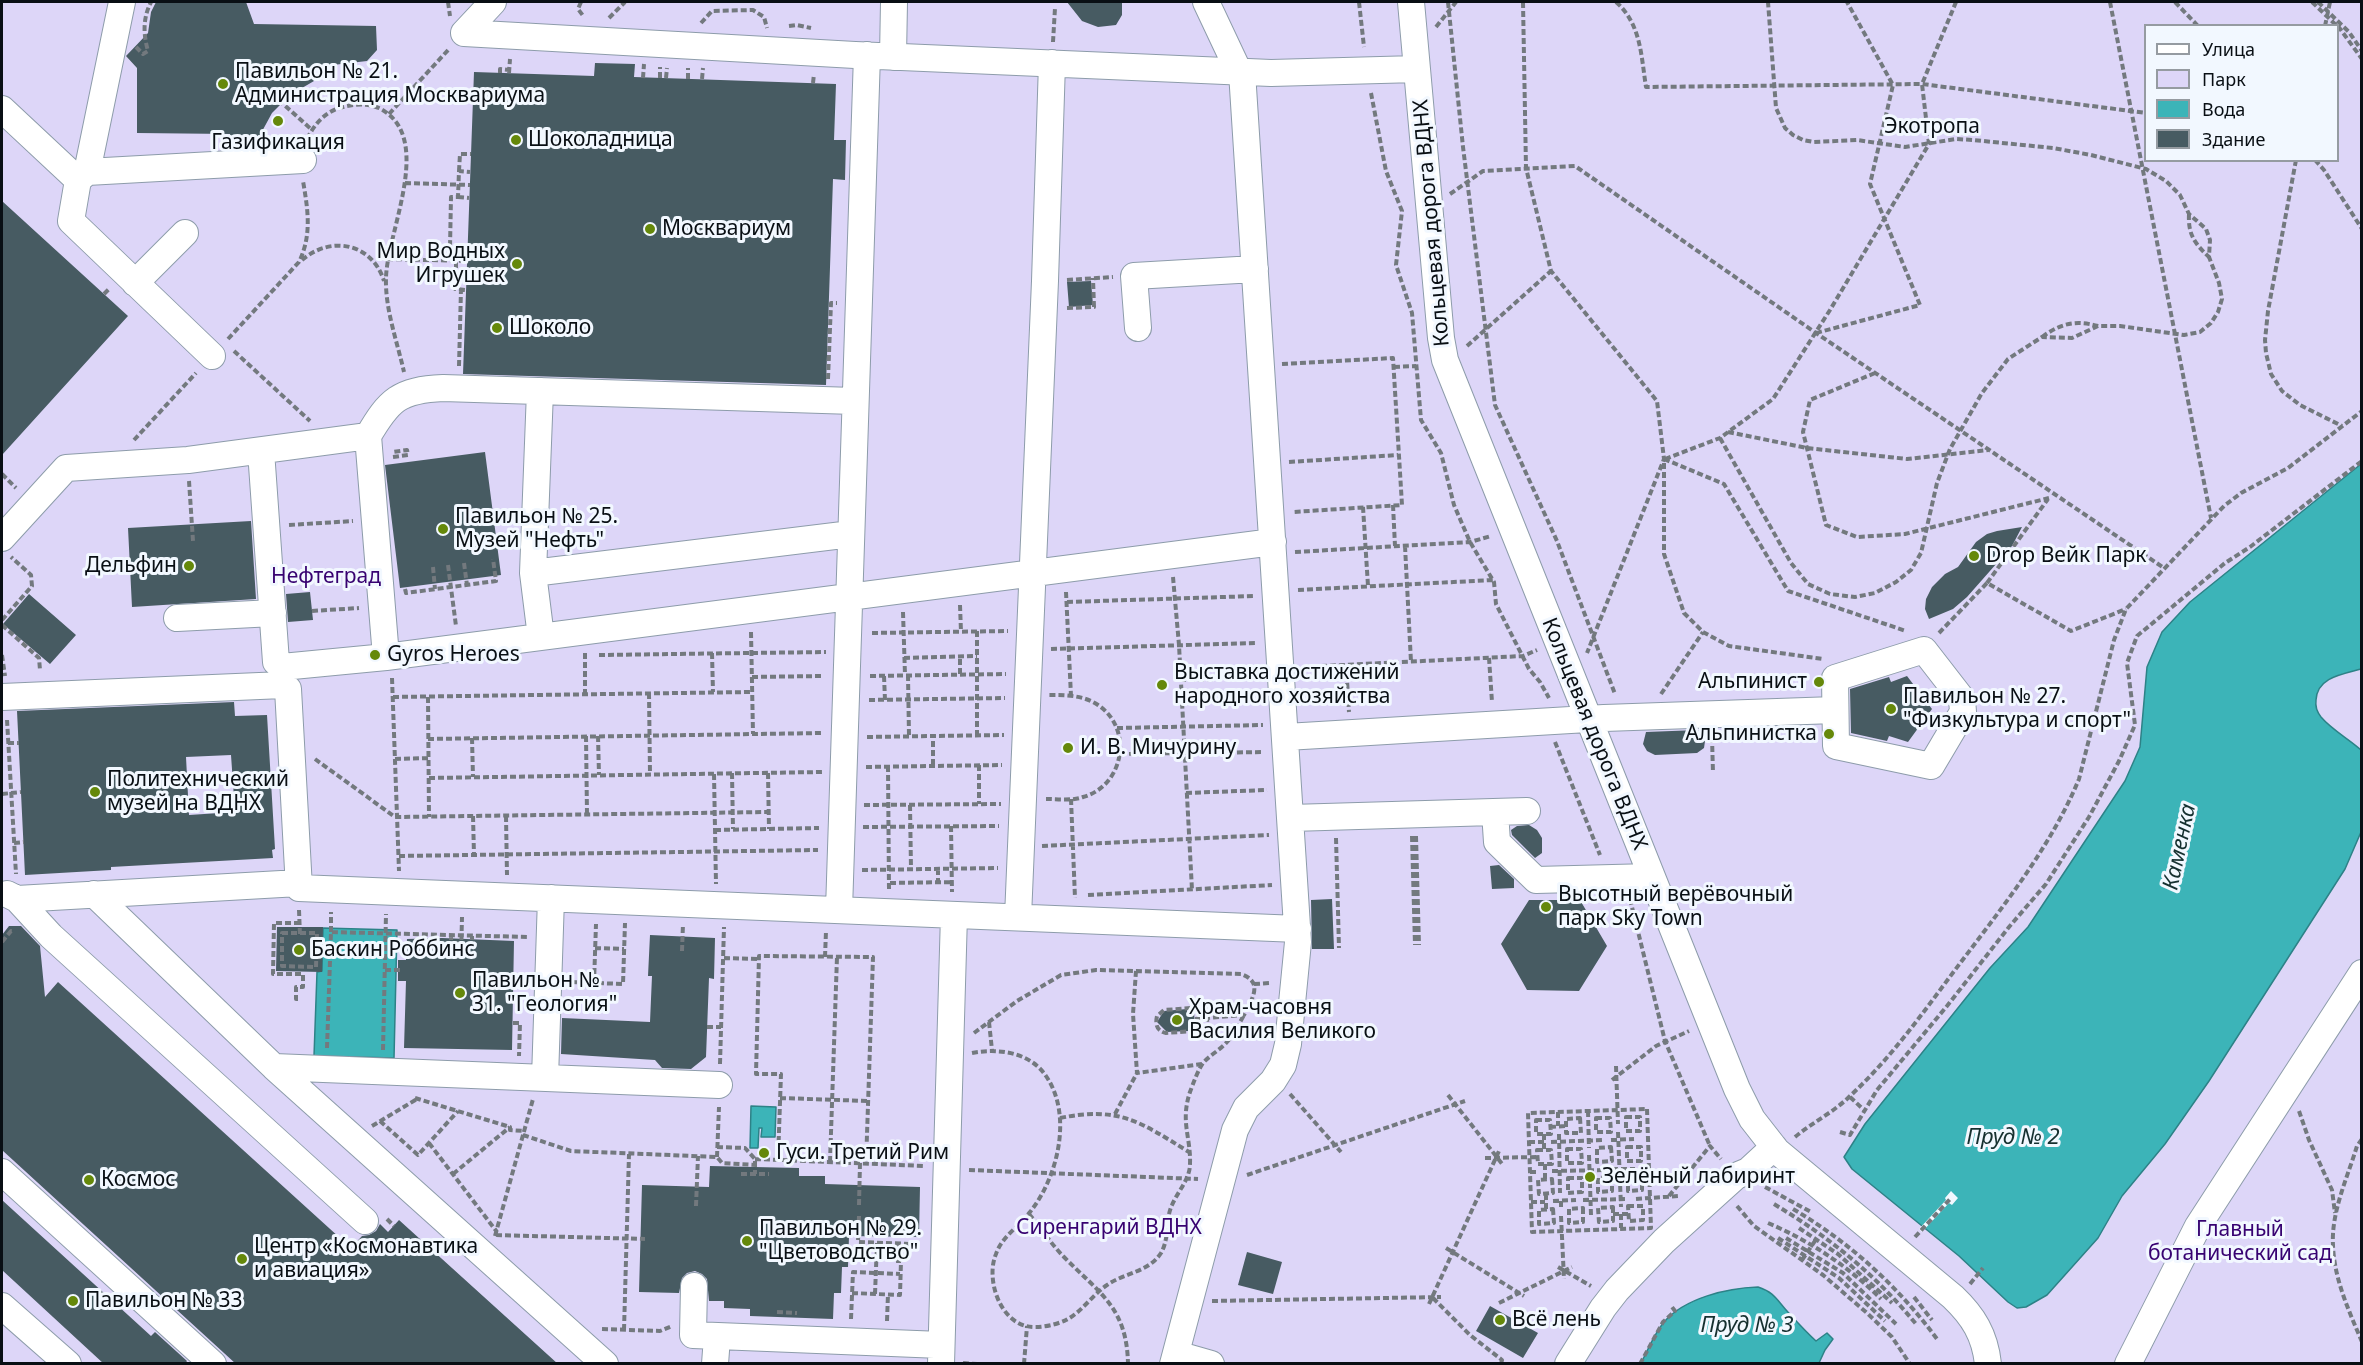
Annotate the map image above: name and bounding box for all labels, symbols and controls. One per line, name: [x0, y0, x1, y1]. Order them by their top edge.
legend: [2144, 24, 2339, 162]
text: Улица: [2202, 37, 2255, 61]
place label: Павильон № 21. Администрация Москвариума: [235, 59, 545, 109]
text: Парк: [2202, 67, 2246, 91]
marker: Павильон № 21. Администрация Москвариума: [216, 77, 230, 91]
text: Вода: [2202, 97, 2245, 121]
street label: Кольцевая дорога ВДНХ: [1409, 98, 1455, 348]
marker: Газификация: [271, 114, 285, 128]
street label: Экотропа: [1884, 114, 1980, 140]
place label: Шоколадница: [528, 127, 673, 153]
text: Здание: [2202, 127, 2265, 151]
place label: Газификация: [211, 130, 345, 156]
marker: Шоколадница: [509, 133, 523, 147]
place label: Москвариум: [662, 216, 791, 242]
marker: Москвариум: [643, 222, 657, 236]
place label: Мир Водных Игрушек: [376, 239, 505, 289]
marker: Мир Водных Игрушек: [510, 257, 524, 271]
place label: Шоколо: [509, 315, 591, 341]
marker: Шоколо: [490, 321, 504, 335]
place label: Павильон № 25. Музей "Нефть": [455, 504, 618, 554]
marker: Павильон № 25. Музей "Нефть": [436, 522, 450, 536]
place label: Drop Вейк Парк: [1986, 543, 2147, 569]
marker: Drop Вейк Парк: [1967, 549, 1981, 563]
place label: Дельфин: [85, 553, 177, 579]
marker: Дельфин: [182, 559, 196, 573]
park label: Нефтеград: [271, 564, 381, 590]
street label: Кольцевая дорога ВДНХ: [1536, 614, 1652, 854]
place label: Gyros Heroes: [387, 642, 520, 668]
marker: Gyros Heroes: [368, 648, 382, 662]
place label: Выставка достижений народного хозяйства: [1174, 660, 1400, 710]
place label: Альпинист: [1698, 669, 1807, 695]
marker: Альпинист: [1812, 675, 1826, 689]
marker: Выставка достижений народного хозяйства: [1155, 678, 1169, 692]
place label: Павильон № 27. "Физкультура и спорт": [1903, 684, 2131, 734]
marker: Павильон № 27. "Физкультура и спорт": [1884, 702, 1898, 716]
place label: Альпинистка: [1686, 721, 1817, 747]
marker: Альпинистка: [1822, 727, 1836, 741]
place label: И. В. Мичурину: [1080, 735, 1236, 761]
marker: И. В. Мичурину: [1061, 741, 1075, 755]
place label: Политехнический музей на ВДНХ: [107, 767, 289, 817]
marker: Политехнический музей на ВДНХ: [88, 785, 102, 799]
water label: Каменка: [2158, 801, 2202, 893]
place label: Высотный верёвочный парк Sky Town: [1558, 882, 1793, 932]
marker: Высотный верёвочный парк Sky Town: [1539, 900, 1553, 914]
place label: Баскин Роббинс: [311, 937, 475, 963]
marker: Баскин Роббинс: [292, 943, 306, 957]
place label: Павильон № 31. "Геология": [472, 968, 617, 1018]
marker: Павильон № 31. "Геология": [453, 986, 467, 1000]
place label: Храм-часовня Василия Великого: [1189, 995, 1376, 1045]
marker: Храм-часовня Василия Великого: [1170, 1013, 1184, 1027]
water label: Пруд № 2: [1966, 1125, 2060, 1151]
place label: Гуси. Третий Рим: [776, 1140, 949, 1166]
marker: Гуси. Третий Рим: [757, 1146, 771, 1160]
place label: Зелёный лабиринт: [1602, 1164, 1795, 1190]
place label: Космос: [101, 1167, 175, 1193]
marker: Зелёный лабиринт: [1583, 1170, 1597, 1184]
marker: Космос: [82, 1173, 96, 1187]
park label: Сиренгарий ВДНХ: [1016, 1215, 1202, 1241]
place label: Павильон № 29. "Цветоводство": [759, 1216, 922, 1266]
park label: Главный ботанический сад: [2148, 1217, 2332, 1267]
place label: Центр «Космонавтика и авиация»: [254, 1234, 478, 1284]
marker: Павильон № 29. "Цветоводство": [740, 1234, 754, 1248]
marker: Центр «Космонавтика и авиация»: [235, 1252, 249, 1266]
place label: Павильон № 33: [85, 1288, 242, 1314]
marker: Павильон № 33: [66, 1294, 80, 1308]
place label: Всё лень: [1512, 1307, 1601, 1333]
marker: Всё лень: [1493, 1313, 1507, 1327]
water label: Пруд № 3: [1700, 1313, 1794, 1339]

